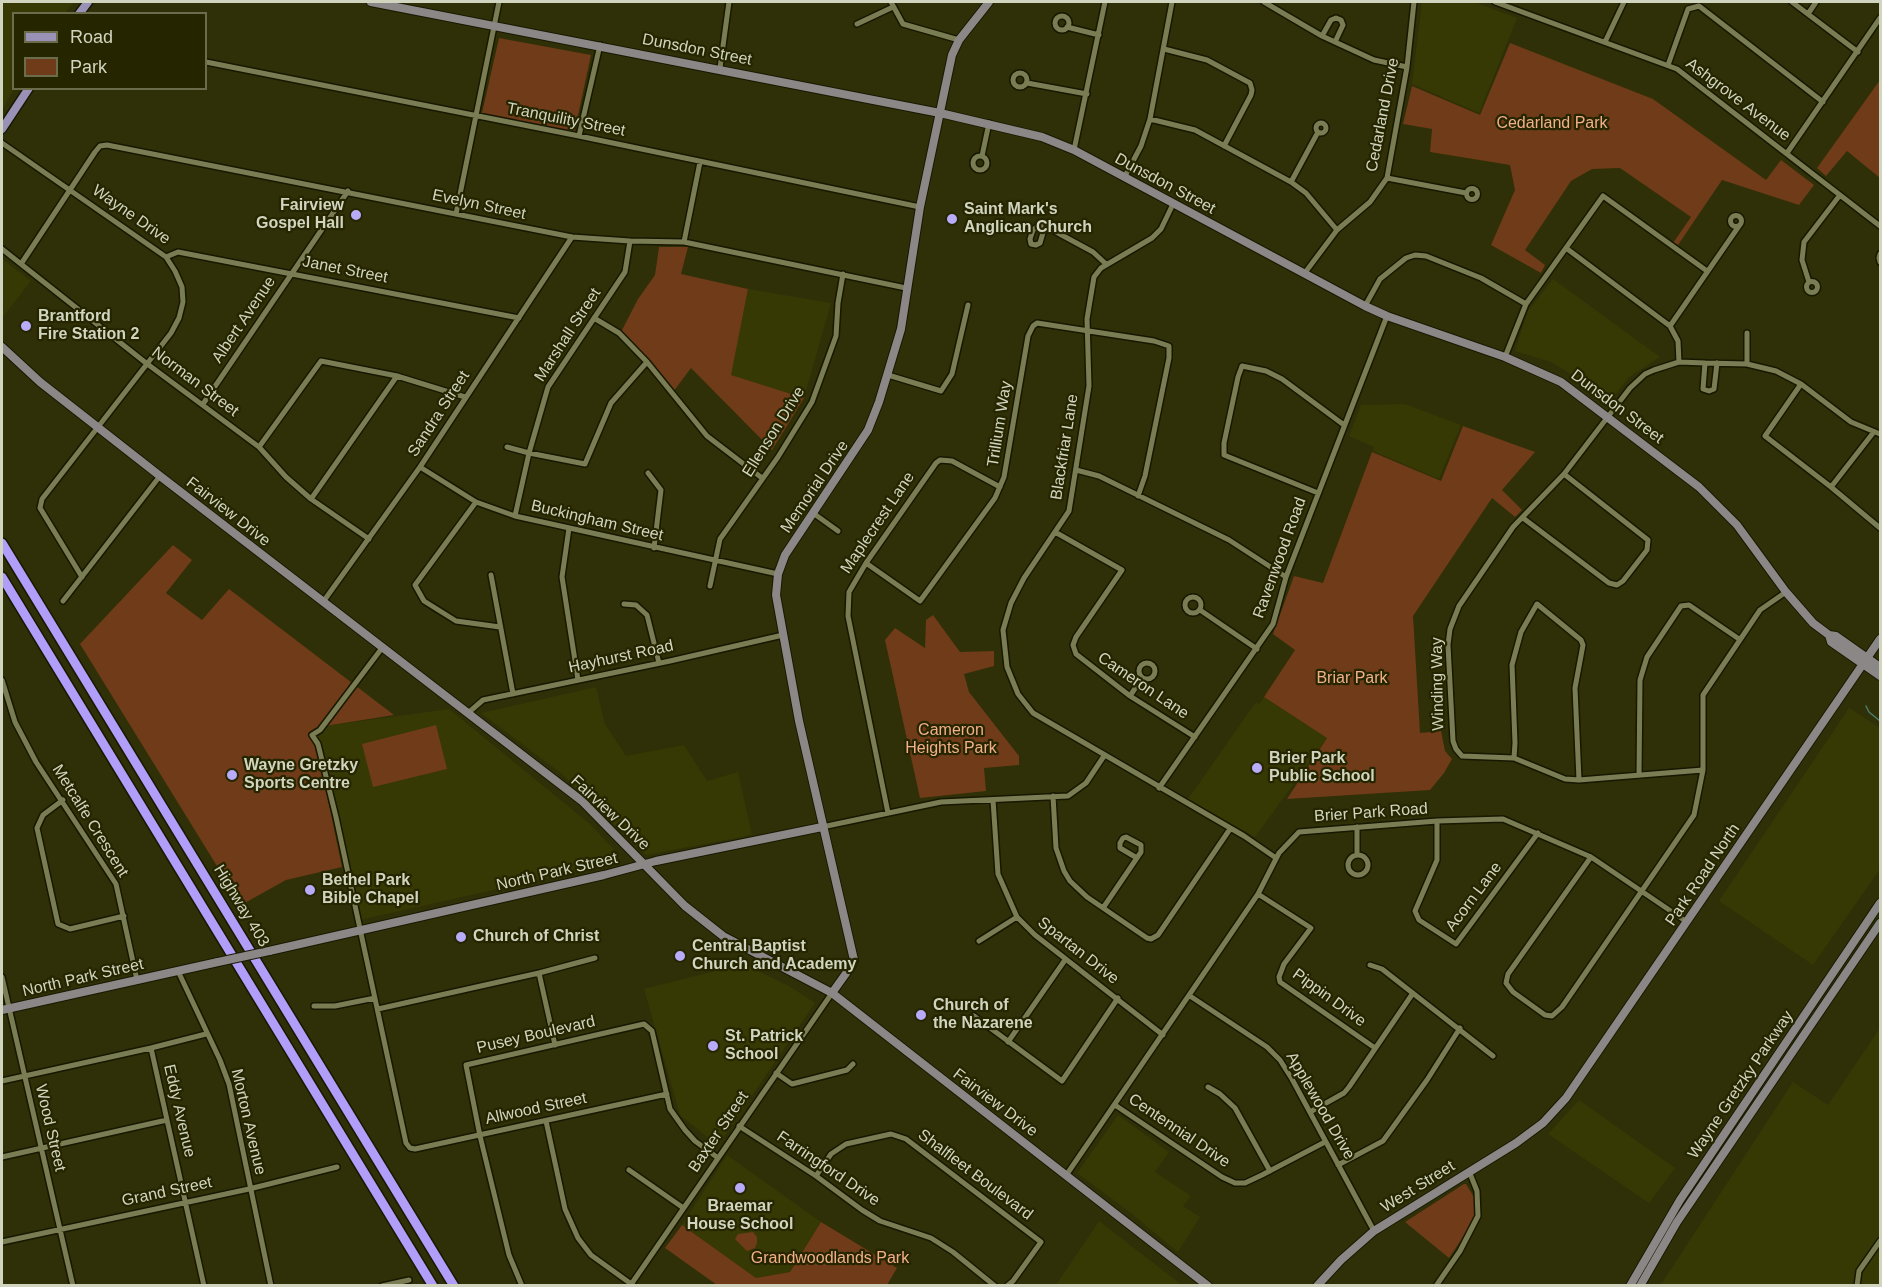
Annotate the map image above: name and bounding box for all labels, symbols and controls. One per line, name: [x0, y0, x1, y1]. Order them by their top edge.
legend: [12, 12, 207, 90]
text: Road: [70, 27, 113, 47]
street label: Dunsdon Street: [641, 30, 753, 70]
street label: Ashgrove Avenue: [1682, 54, 1794, 146]
street label: Cedarland Drive: [1363, 56, 1403, 174]
text: Park: [70, 57, 107, 77]
street label: Tranquility Street: [505, 99, 627, 141]
park label: Cedarland Park: [1496, 114, 1608, 134]
street label: Dunsdon Street: [1111, 149, 1219, 219]
street label: Wayne Drive: [88, 181, 174, 249]
street label: Evelyn Street: [430, 186, 528, 224]
place label: Fairview Gospel Hall: [256, 196, 344, 234]
place label: Saint Mark's Anglican Church: [964, 200, 1092, 238]
marker: Fairview Gospel Hall: [349, 208, 363, 222]
marker: Saint Mark's Anglican Church: [945, 212, 959, 226]
street label: Janet Street: [301, 252, 389, 288]
street label: Albert Avenue: [208, 273, 280, 367]
street label: Marshall Street: [531, 285, 605, 385]
place label: Brantford Fire Station 2: [38, 307, 139, 345]
marker: Brantford Fire Station 2: [19, 319, 33, 333]
street label: Norman Street: [148, 343, 242, 421]
street label: Dunsdon Street: [1567, 366, 1667, 448]
street label: Sandra Street: [404, 367, 474, 461]
street label: Trillium Way: [984, 380, 1016, 468]
street label: Ellenson Drive: [739, 383, 809, 481]
street label: Blackfriar Lane: [1047, 393, 1083, 501]
street label: Memorial Drive: [777, 437, 853, 537]
street label: Maplecrest Lane: [837, 469, 919, 577]
street label: Fairview Drive: [182, 473, 274, 551]
street label: Ravenwood Road: [1249, 495, 1311, 621]
street label: Buckingham Street: [529, 496, 665, 546]
street label: Hayhurst Road: [567, 637, 675, 677]
street label: Winding Way: [1428, 637, 1448, 731]
street label: Cameron Lane: [1094, 648, 1192, 724]
park label: Briar Park: [1316, 669, 1388, 689]
park label: Cameron Heights Park: [905, 721, 997, 759]
place label: Brier Park Public School: [1269, 749, 1375, 787]
place label: Wayne Gretzky Sports Centre: [244, 756, 358, 794]
street label: Metcalfe Crescent: [48, 761, 132, 881]
marker: Brier Park Public School: [1250, 761, 1264, 775]
marker: Wayne Gretzky Sports Centre: [225, 768, 239, 782]
street label: Fairview Drive: [566, 771, 654, 855]
street label: Brier Park Road: [1314, 799, 1428, 827]
street label: Park Road North: [1662, 820, 1744, 930]
street label: North Park Street: [495, 849, 619, 895]
street label: Acorn Lane: [1442, 859, 1506, 935]
street label: Highway 403: [209, 861, 273, 951]
place label: Bethel Park Bible Chapel: [322, 871, 419, 909]
marker: Bethel Park Bible Chapel: [303, 883, 317, 897]
street label: Spartan Drive: [1034, 913, 1122, 989]
place label: Church of Christ: [473, 927, 599, 947]
marker: Church of Christ: [454, 930, 468, 944]
place label: Central Baptist Church and Academy: [692, 937, 856, 975]
marker: Central Baptist Church and Academy: [673, 949, 687, 963]
street label: North Park Street: [21, 955, 145, 1001]
street label: Pippin Drive: [1288, 965, 1370, 1031]
place label: Church of the Nazarene: [933, 996, 1033, 1034]
street label: Wayne Gretzky Parkway: [1684, 1007, 1798, 1163]
marker: Church of the Nazarene: [914, 1008, 928, 1022]
street label: Pusey Boulevard: [475, 1012, 597, 1058]
place label: St. Patrick School: [725, 1027, 803, 1065]
marker: St. Patrick School: [706, 1039, 720, 1053]
street label: Applewood Drive: [1281, 1049, 1359, 1163]
street label: Eddy Avenue: [159, 1063, 199, 1159]
street label: Fairview Drive: [949, 1065, 1041, 1141]
street label: Morton Avenue: [226, 1067, 270, 1177]
street label: Wood Street: [31, 1083, 69, 1173]
street label: Baxter Street: [685, 1088, 753, 1176]
street label: Allwood Street: [484, 1089, 588, 1129]
street label: Centennial Drive: [1125, 1090, 1233, 1172]
street label: Shalfleet Boulevard: [914, 1126, 1036, 1224]
street label: Farringford Drive: [773, 1127, 883, 1211]
street label: West Street: [1378, 1157, 1458, 1217]
street label: Grand Street: [120, 1173, 214, 1211]
marker: Braemar House School: [733, 1181, 747, 1195]
place label: Braemar House School: [687, 1197, 793, 1235]
park label: Grandwoodlands Park: [751, 1249, 909, 1269]

